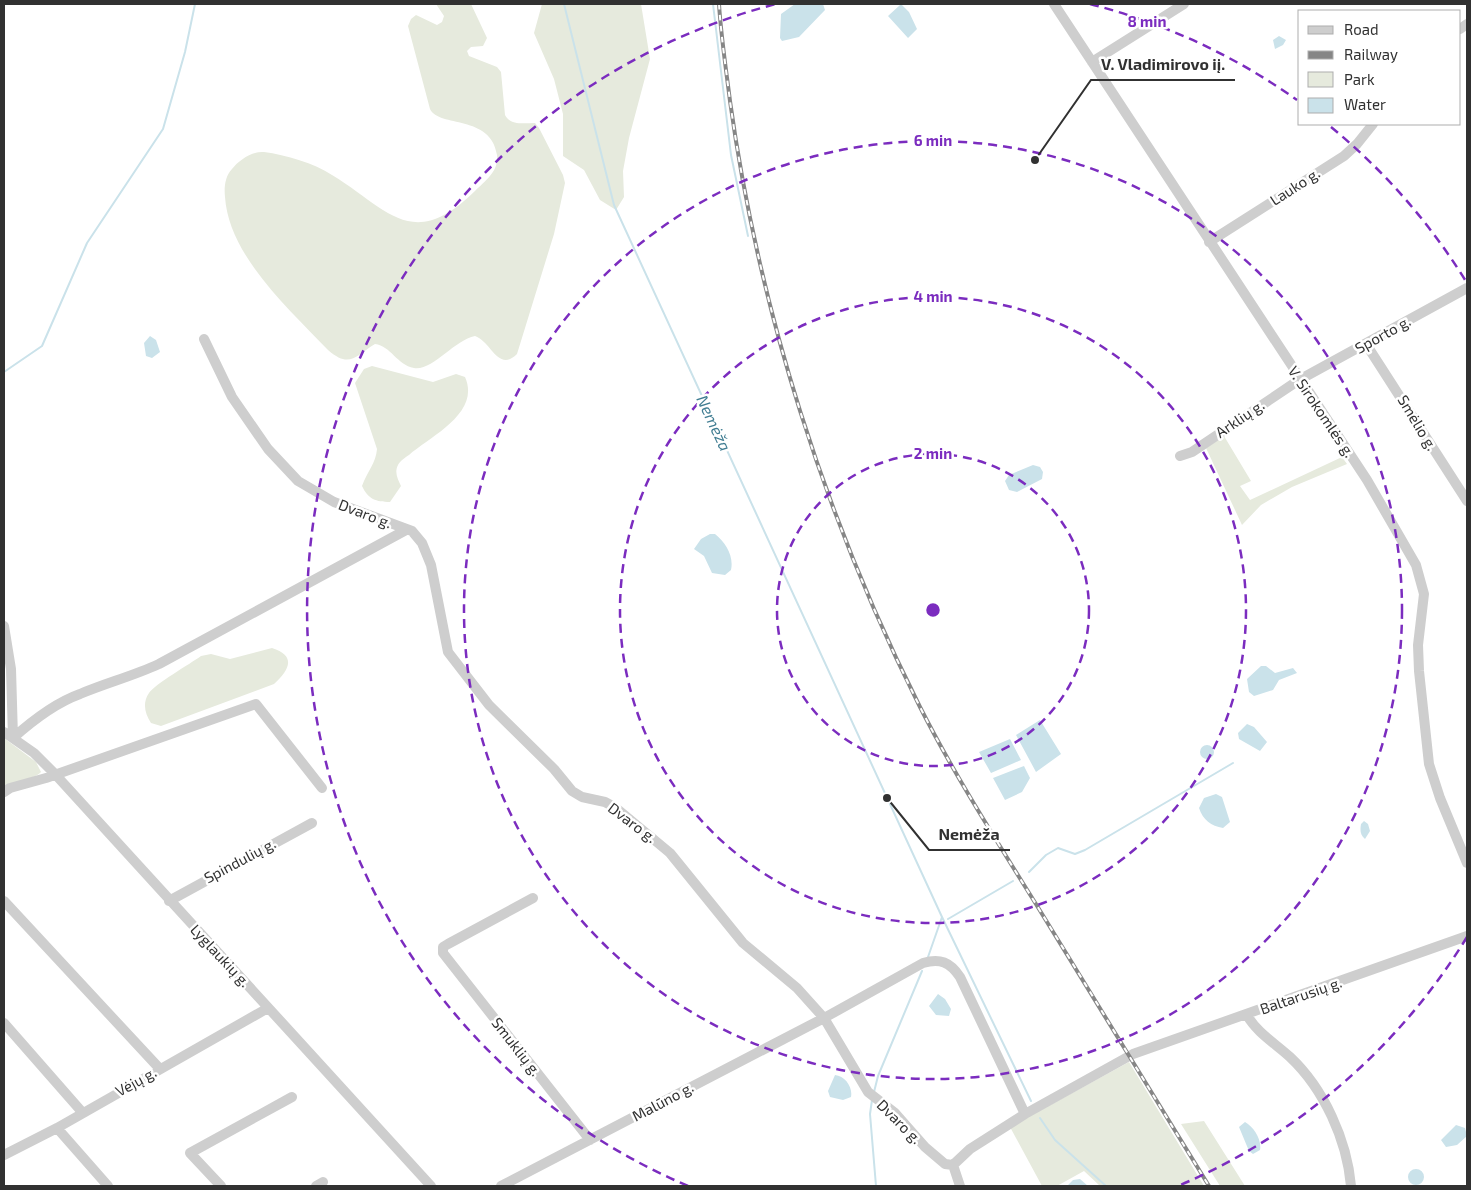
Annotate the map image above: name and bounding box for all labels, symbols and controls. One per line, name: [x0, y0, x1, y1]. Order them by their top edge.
legend: [1298, 10, 1461, 125]
text: 8 min: [1128, 12, 1166, 30]
text: Road: [1344, 20, 1379, 38]
text: Railway: [1344, 45, 1398, 63]
callout: V. Vladimirovo iį.: [1091, 49, 1235, 80]
text: V. Vladimirovo iį.: [1101, 54, 1225, 73]
text: Park: [1344, 70, 1375, 88]
text: Water: [1344, 95, 1386, 113]
text: 6 min: [914, 131, 952, 149]
street label: Lauko g.: [1266, 163, 1323, 209]
text: 4 min: [913, 287, 953, 305]
street label: Sporto g.: [1351, 311, 1414, 357]
street label: V. Sirokomlės g.: [1285, 362, 1359, 460]
water label: Nemėža: [693, 392, 736, 454]
street label: Smėlio g.: [1394, 392, 1441, 453]
street label: Arklių g.: [1212, 395, 1267, 441]
text: 2 min: [914, 444, 952, 462]
street label: Dvaro g.: [336, 495, 395, 531]
centre of rings: [924, 601, 942, 619]
street label: Dvaro g.: [605, 798, 660, 846]
callout: Nemėža: [929, 819, 1010, 850]
text: Nemėža: [938, 824, 1000, 843]
street label: Spindulių g.: [201, 834, 278, 887]
street label: Lyglaukių g.: [187, 920, 254, 990]
street label: Baltarusių g.: [1257, 973, 1344, 1017]
street label: Smuklių g.: [488, 1013, 545, 1079]
street label: Vėjų g.: [112, 1063, 160, 1101]
street label: Malūno g.: [629, 1077, 696, 1125]
street label: Dvaro g.: [874, 1095, 926, 1147]

